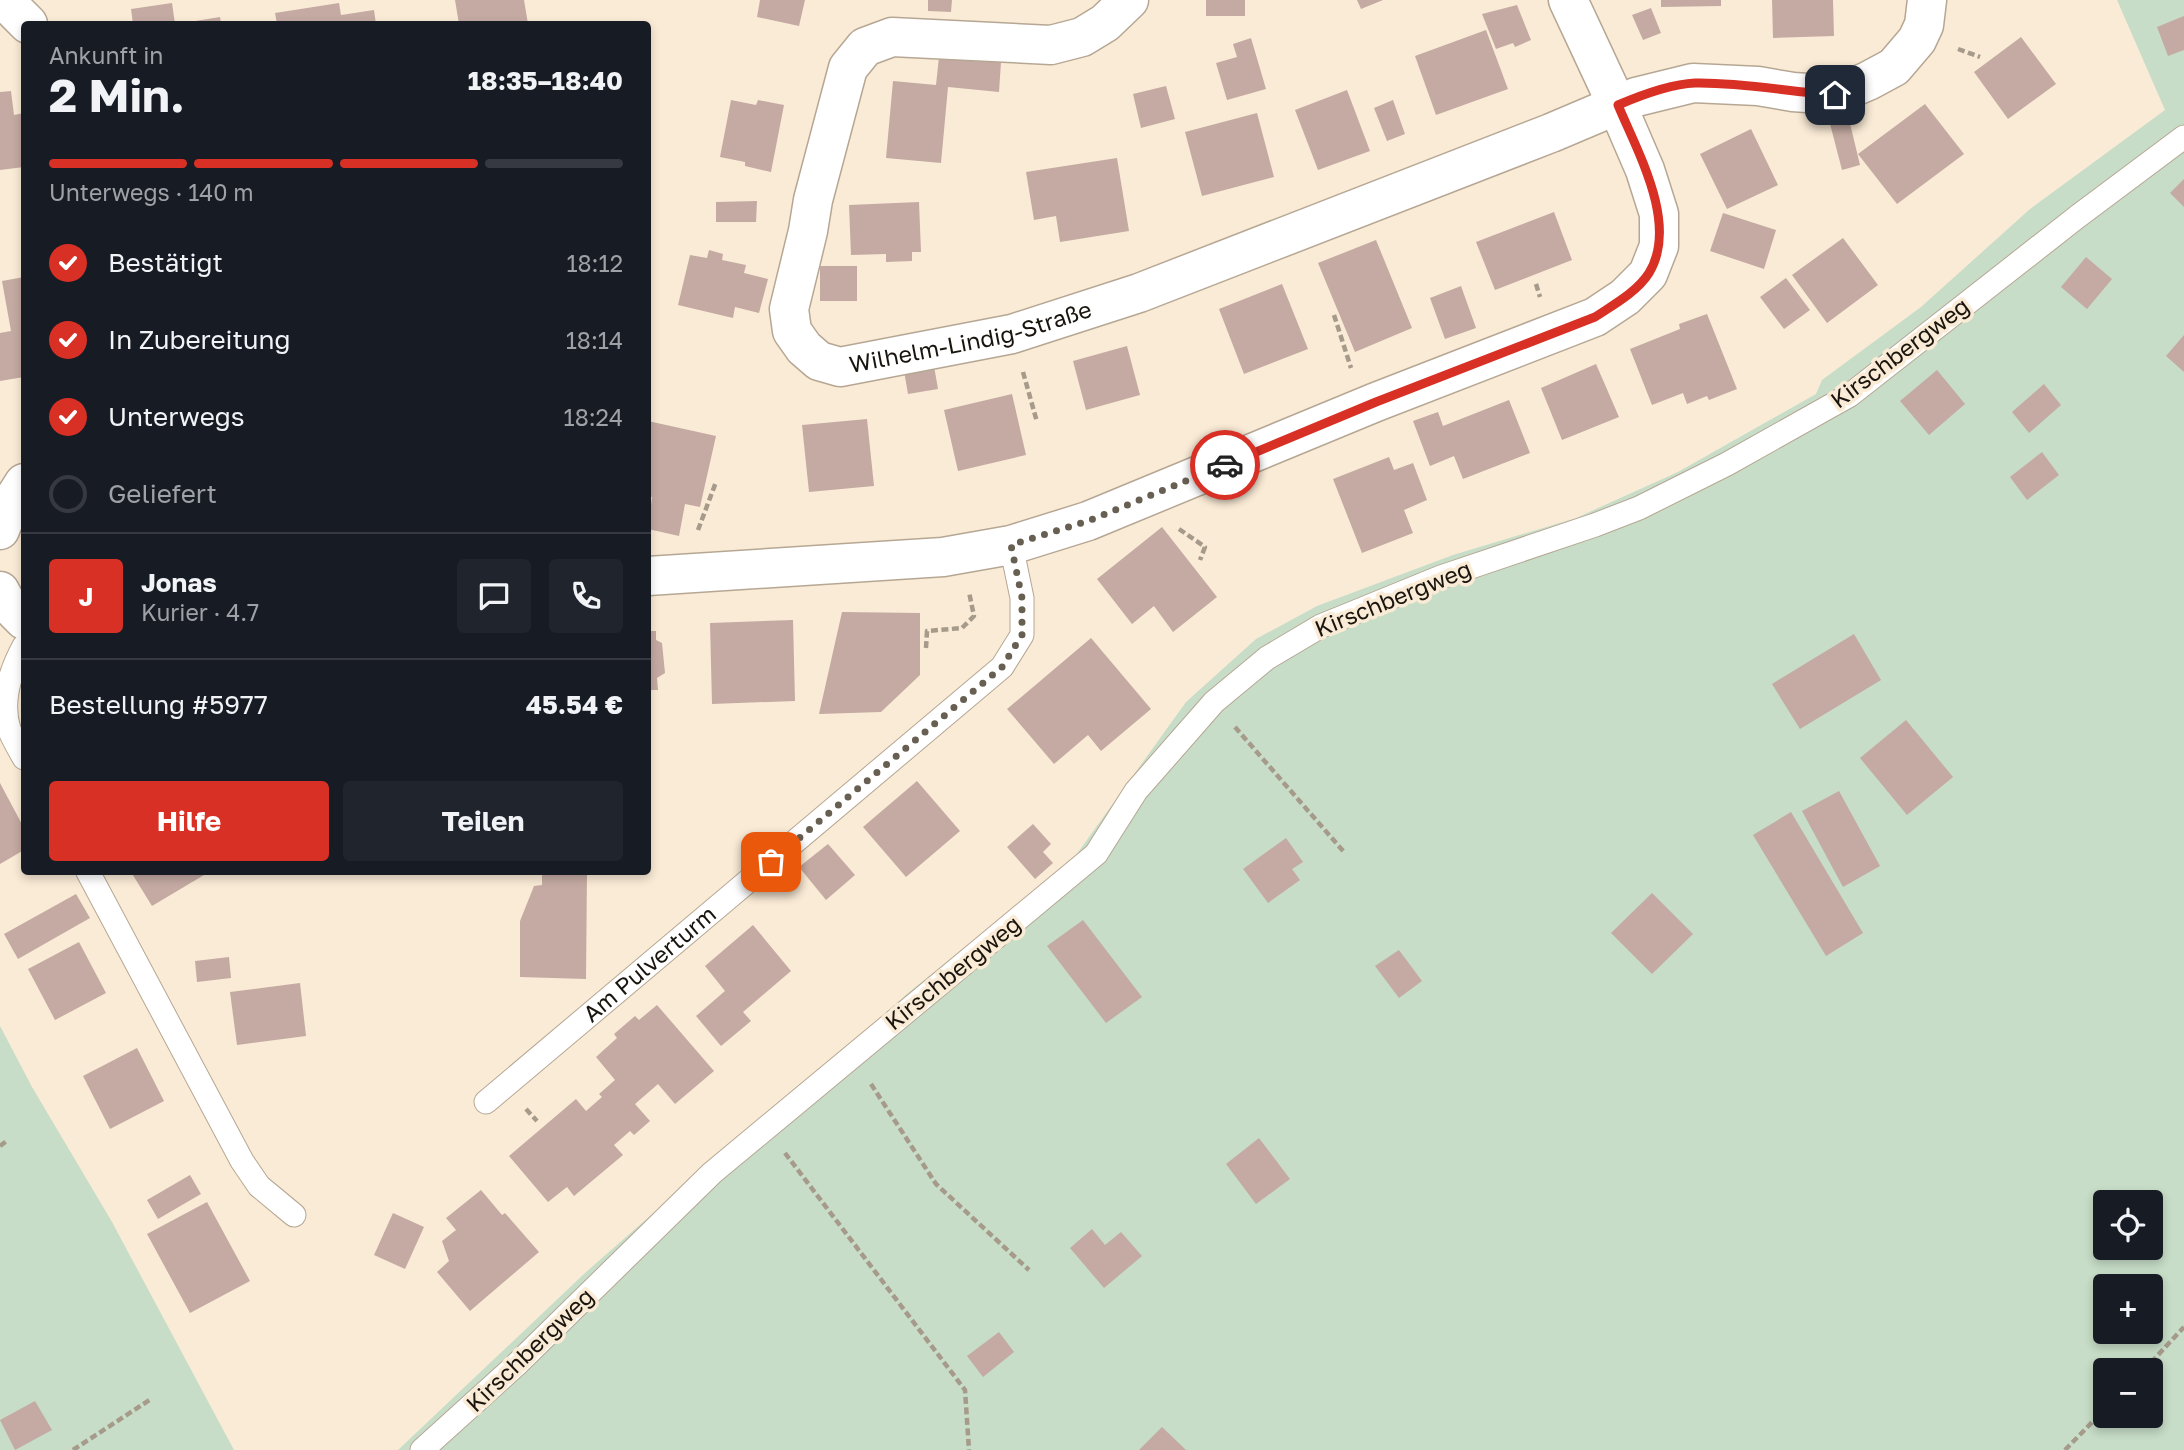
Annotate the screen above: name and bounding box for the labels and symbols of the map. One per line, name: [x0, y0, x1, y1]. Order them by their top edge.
pin: [1805, 65, 1865, 125]
street label: Kirschbergweg: [1825, 291, 1974, 413]
street label: Wilhelm-Lindig-Straße: [847, 294, 1095, 378]
courier: [1190, 430, 1260, 500]
street label: Kirschbergweg: [1310, 554, 1475, 642]
pin: [741, 832, 801, 892]
street label: Am Pulverturm: [577, 899, 721, 1027]
street label: Kirschbergweg: [879, 909, 1026, 1035]
street label: Kirschbergweg: [460, 1282, 599, 1417]

